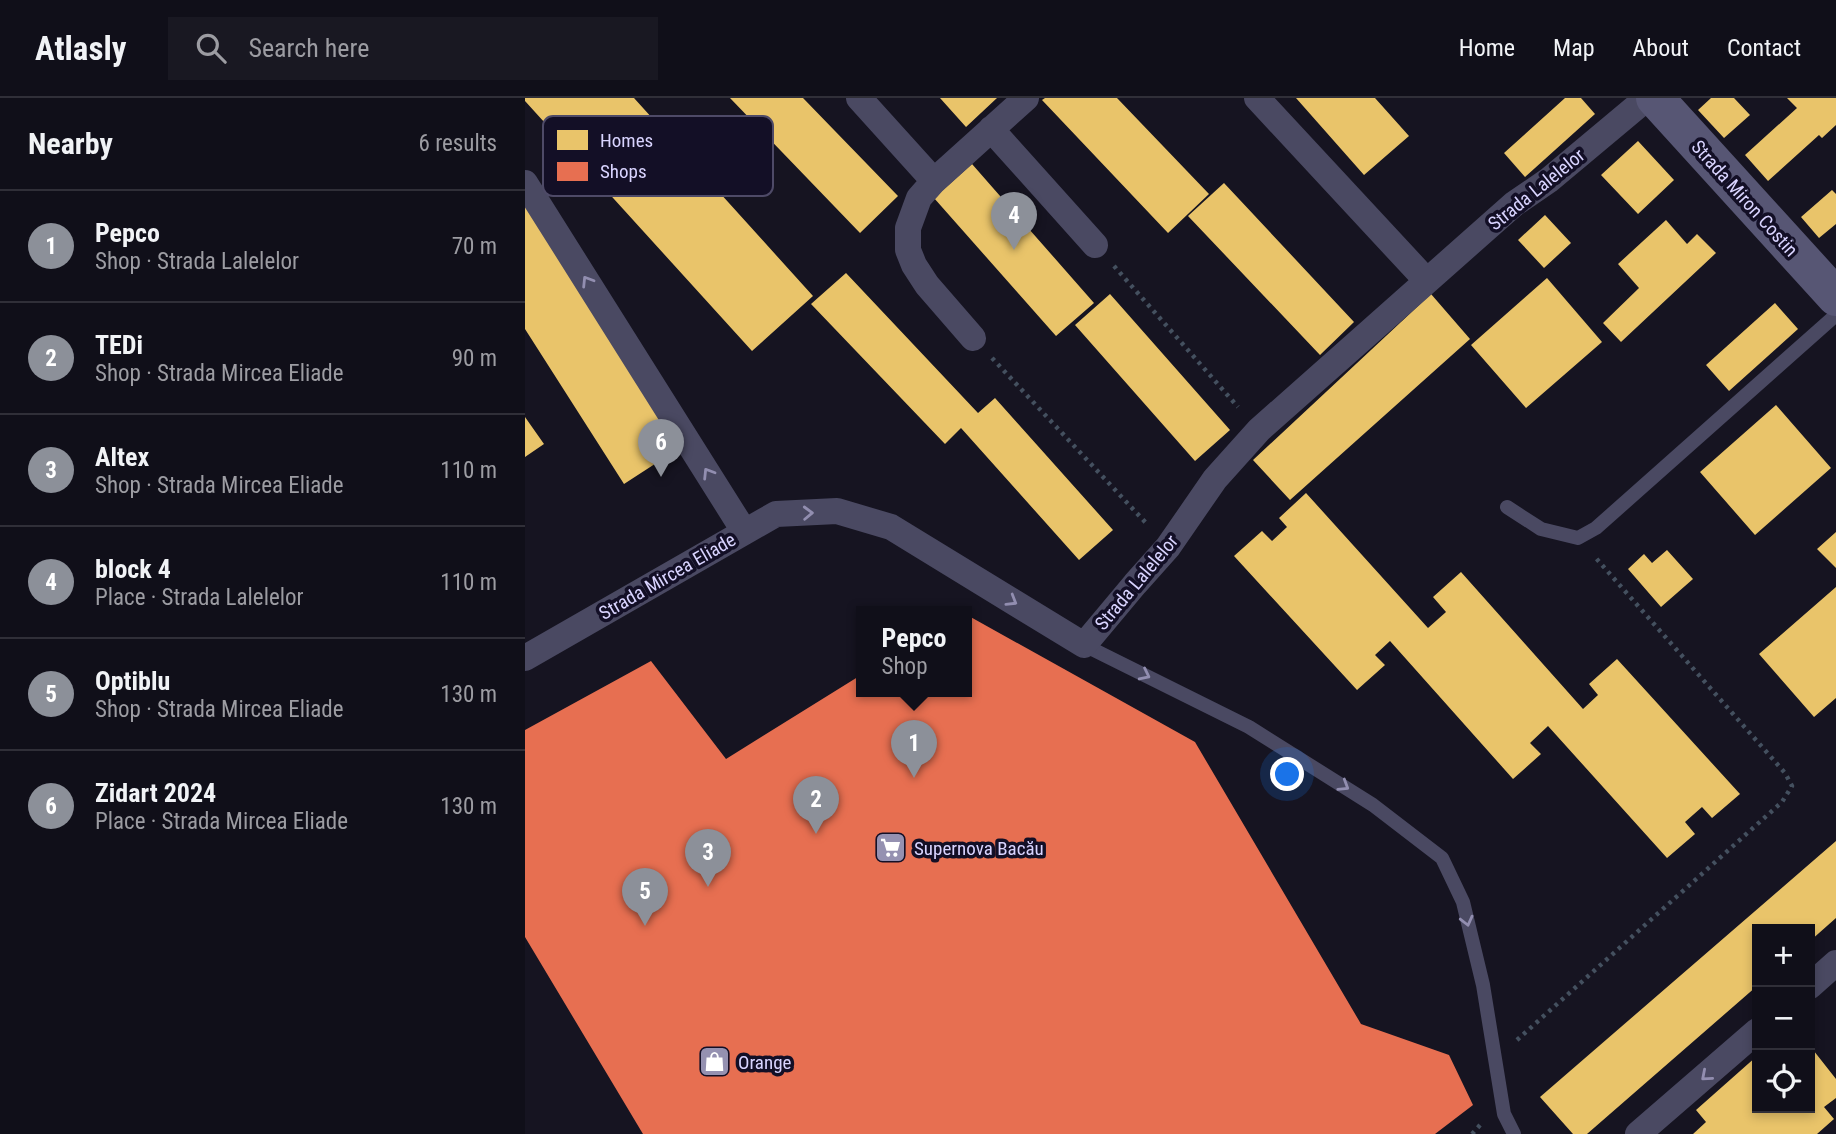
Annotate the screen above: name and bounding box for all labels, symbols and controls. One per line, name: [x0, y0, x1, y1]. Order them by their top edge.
search box: [168, 17, 658, 80]
text: Atlasly: [35, 29, 126, 68]
icon: search: [192, 29, 230, 67]
text: Search here: [248, 33, 369, 63]
text: Home: [1459, 34, 1515, 62]
text: Map: [1553, 34, 1595, 62]
text: About: [1633, 34, 1689, 62]
text: Contact: [1727, 34, 1801, 62]
legend: [543, 116, 773, 196]
text: Nearby: [28, 126, 113, 161]
text: Homes: [600, 129, 653, 152]
text: 6 results: [419, 130, 497, 157]
street label: Strada Miron Costin: [1686, 135, 1803, 261]
street label: Strada Lalelelor: [1484, 143, 1589, 235]
text: Shops: [600, 160, 647, 183]
pin: 4: [991, 192, 1037, 250]
text: Pepco: [95, 218, 160, 248]
text: 1: [45, 233, 57, 260]
text: 70 m: [452, 233, 497, 260]
text: Shop · Strada Lalelelor: [95, 248, 299, 275]
one-way arrow: [582, 275, 595, 288]
text: TEDi: [95, 330, 143, 360]
text: 2: [45, 345, 57, 372]
text: 90 m: [452, 345, 497, 372]
text: Shop · Strada Mircea Eliade: [95, 360, 343, 387]
pin: 6: [638, 419, 684, 477]
text: Altex: [95, 442, 149, 472]
text: 3: [45, 457, 57, 484]
text: 110 m: [440, 457, 497, 484]
one-way arrow: [703, 468, 716, 481]
text: Shop · Strada Mircea Eliade: [95, 472, 343, 499]
one-way arrow: [802, 505, 813, 520]
street label: Strada Mircea Eliade: [595, 528, 740, 625]
street label: Strada Lalelelor: [1090, 530, 1183, 635]
text: block 4: [95, 554, 171, 584]
text: 4: [45, 569, 57, 596]
text: 110 m: [440, 569, 497, 596]
text: Place · Strada Lalelelor: [95, 584, 304, 611]
one-way arrow: [1005, 593, 1018, 606]
popup: [856, 606, 972, 697]
text: Pepco: [882, 623, 946, 653]
text: Shop: [882, 653, 928, 680]
text: Optiblu: [95, 666, 170, 696]
one-way arrow: [1138, 667, 1150, 681]
text: 5: [45, 681, 57, 708]
text: 130 m: [440, 681, 497, 708]
text: Shop · Strada Mircea Eliade: [95, 696, 343, 723]
pin: 1: [891, 720, 937, 778]
your location: [1270, 757, 1304, 791]
pin: 2: [793, 776, 839, 834]
text: Zidart 2024: [95, 778, 216, 808]
one-way arrow: [1336, 778, 1349, 791]
text: 6: [45, 793, 57, 820]
text: 130 m: [440, 793, 497, 820]
text: Place · Strada Mircea Eliade: [95, 808, 348, 835]
pin: 3: [685, 829, 731, 887]
supermarket icon: Supernova Bacău: [874, 831, 908, 865]
place label: Supernova Bacău: [914, 837, 1044, 860]
pin: 5: [622, 868, 668, 926]
one-way arrow: [1459, 915, 1473, 927]
map controls: [1752, 924, 1815, 1113]
button: +: [1752, 924, 1815, 987]
button: −: [1752, 987, 1815, 1050]
shop icon: Orange: [698, 1045, 732, 1079]
button: locate: [1752, 1050, 1815, 1113]
place label: Orange: [738, 1051, 792, 1074]
one-way arrow: [1701, 1068, 1714, 1080]

